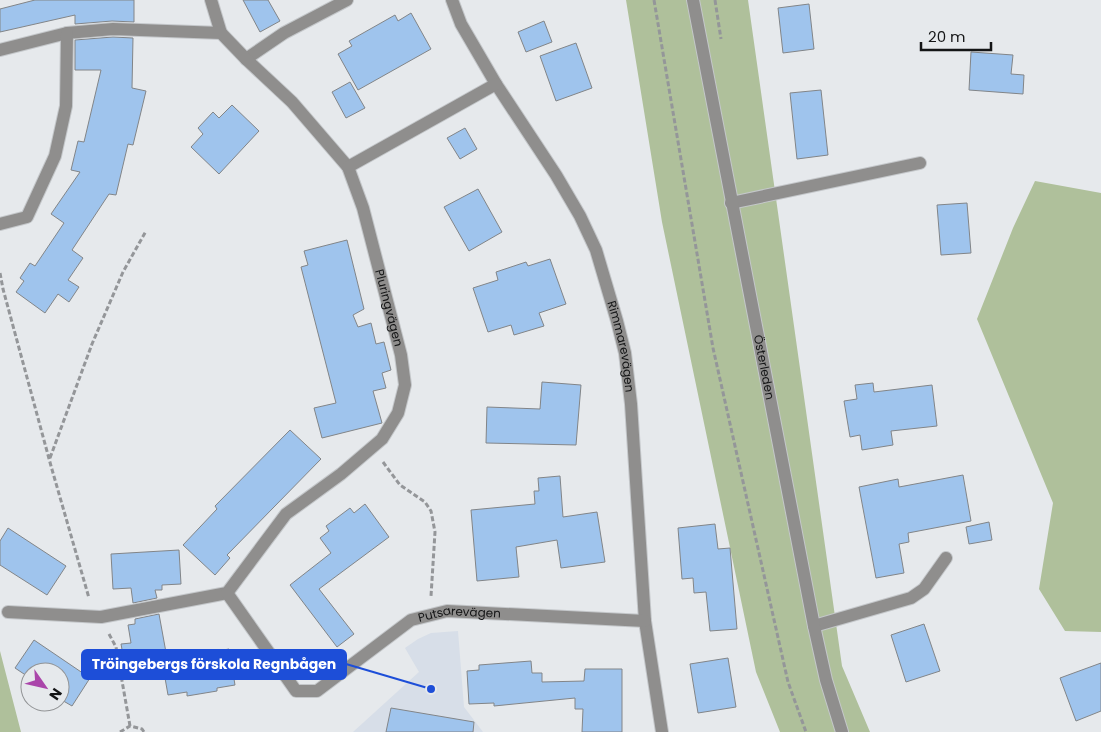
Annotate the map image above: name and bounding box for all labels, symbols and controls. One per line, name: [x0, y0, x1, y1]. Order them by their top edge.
scale bar: [921, 20, 991, 52]
text: 20 m: [928, 26, 966, 47]
street label: Pluringvägen: [371, 267, 407, 348]
street label: Rimmarevägen: [603, 298, 639, 393]
street label: Österleden: [750, 333, 779, 401]
street label: Putsarevägen: [416, 601, 501, 626]
callout: Tröingebergs förskola Regnbågen: [82, 650, 346, 679]
text: Tröingebergs förskola Regnbågen: [92, 654, 336, 674]
north arrow: [20, 662, 70, 712]
text: N: [45, 684, 67, 704]

